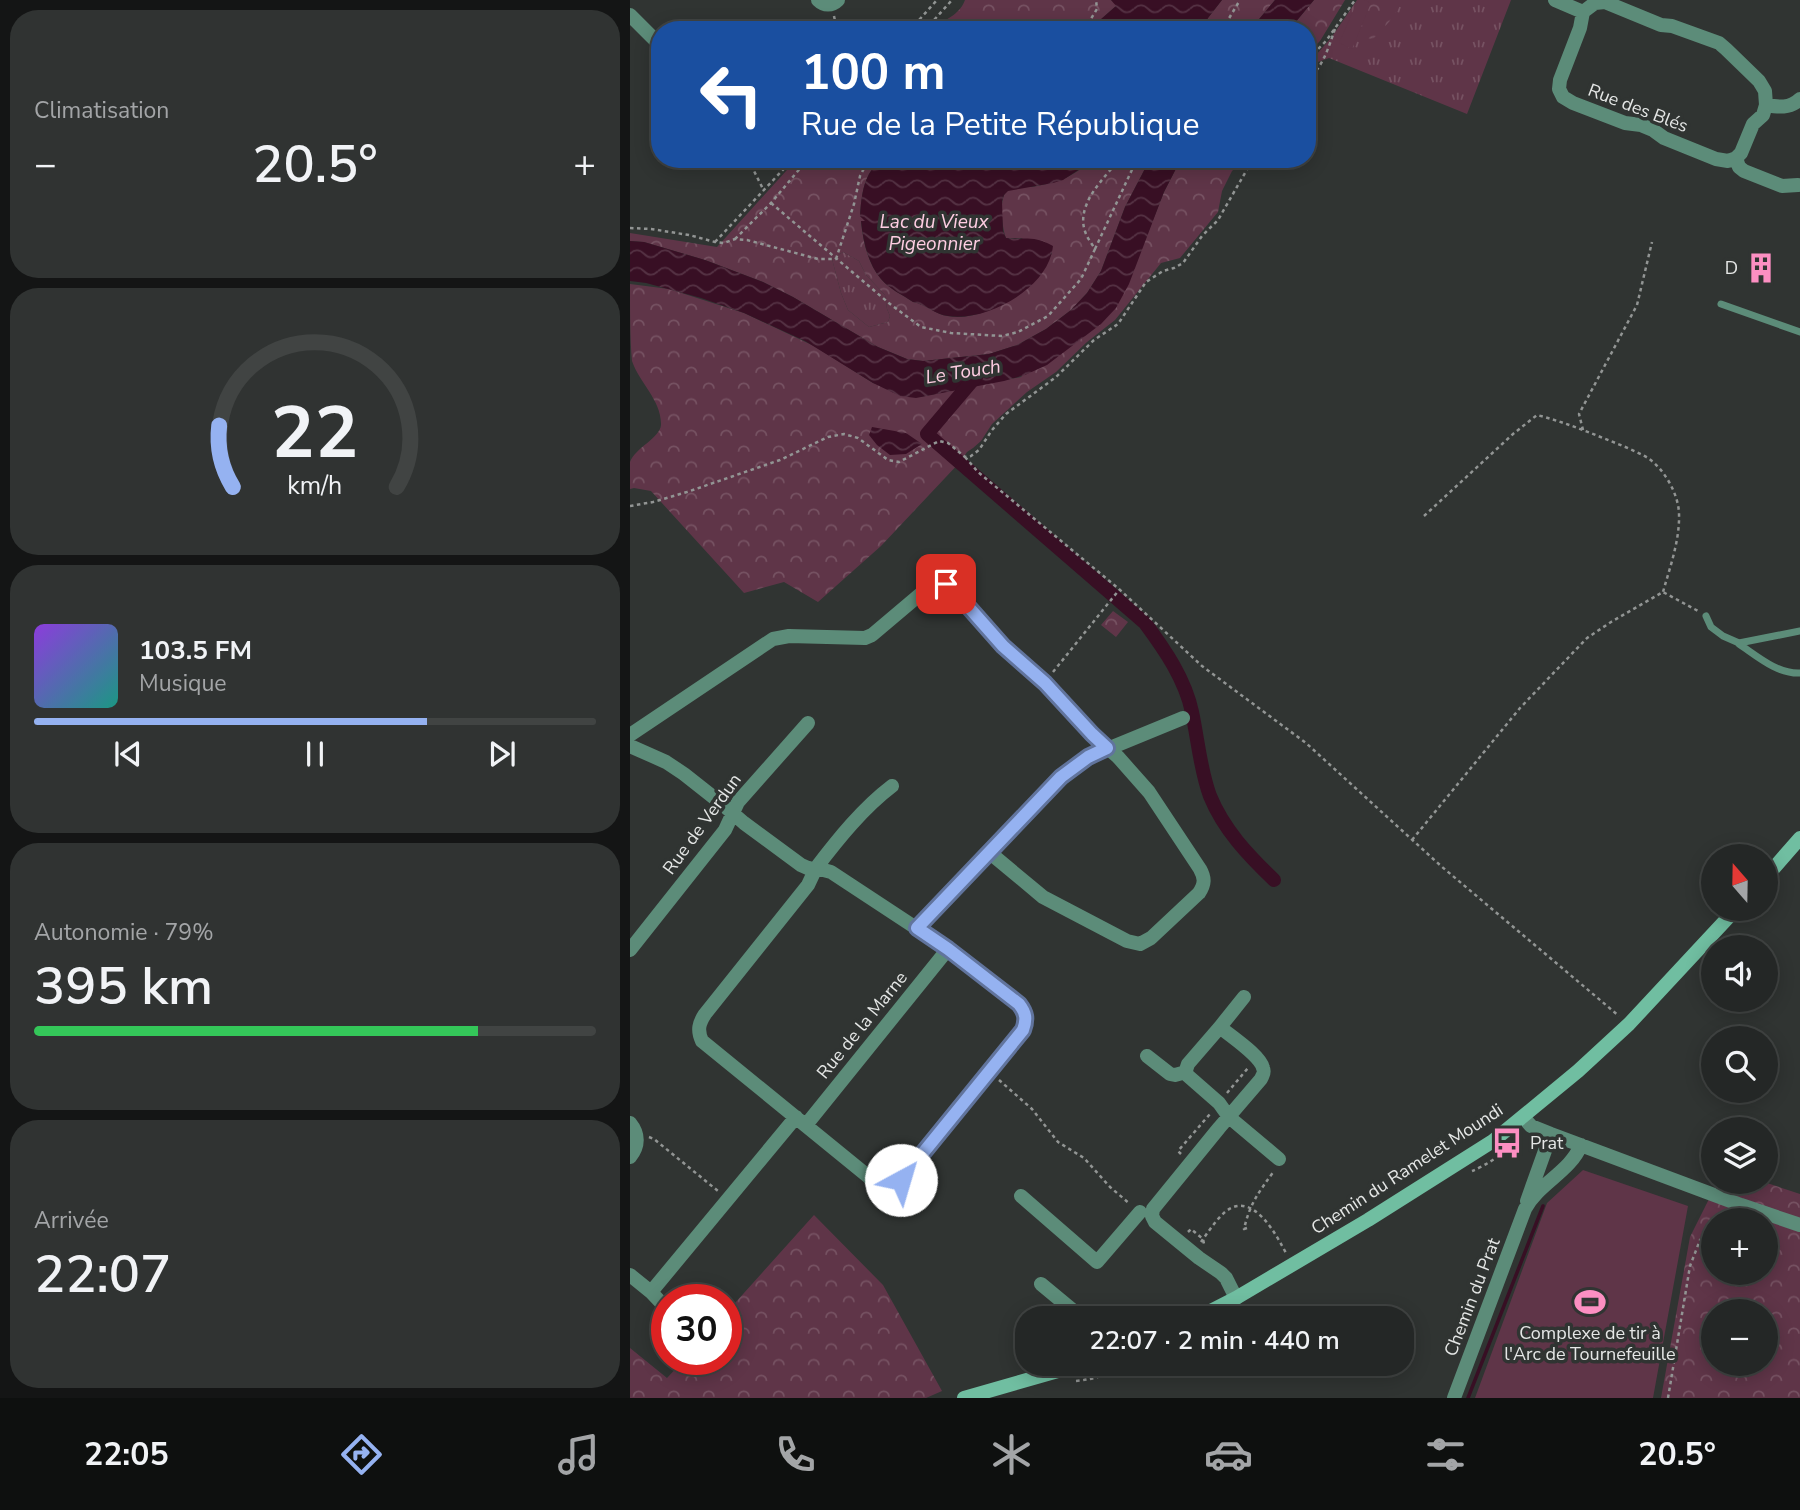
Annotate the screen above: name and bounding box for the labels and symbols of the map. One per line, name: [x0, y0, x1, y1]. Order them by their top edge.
street label: Rue des Blés: [1585, 78, 1691, 138]
water label: Lac du Vieux Pigeonnier: [880, 209, 989, 257]
building icon: D: [1744, 251, 1778, 285]
place label: D: [1725, 256, 1738, 280]
water label: Le Touch: [923, 353, 1003, 391]
pin: [916, 554, 976, 614]
street label: Rue de Verdun: [657, 769, 747, 879]
north arrow: [1701, 844, 1778, 920]
street label: Rue de la Marne: [811, 966, 913, 1084]
street label: Chemin du Ramelet Moundi: [1306, 1098, 1508, 1240]
bus stop icon: Prat: [1490, 1126, 1524, 1160]
place label: Prat: [1530, 1131, 1564, 1155]
position arrow: [864, 1143, 938, 1217]
street label: Chemin du Prat: [1438, 1234, 1506, 1360]
speed limit sign: 30: [651, 1284, 742, 1375]
sports icon: Complexe de tir à l'Arc de Tournefeuille: [1573, 1285, 1607, 1319]
place label: Complexe de tir à l'Arc de Tournefeuille: [1504, 1321, 1676, 1366]

